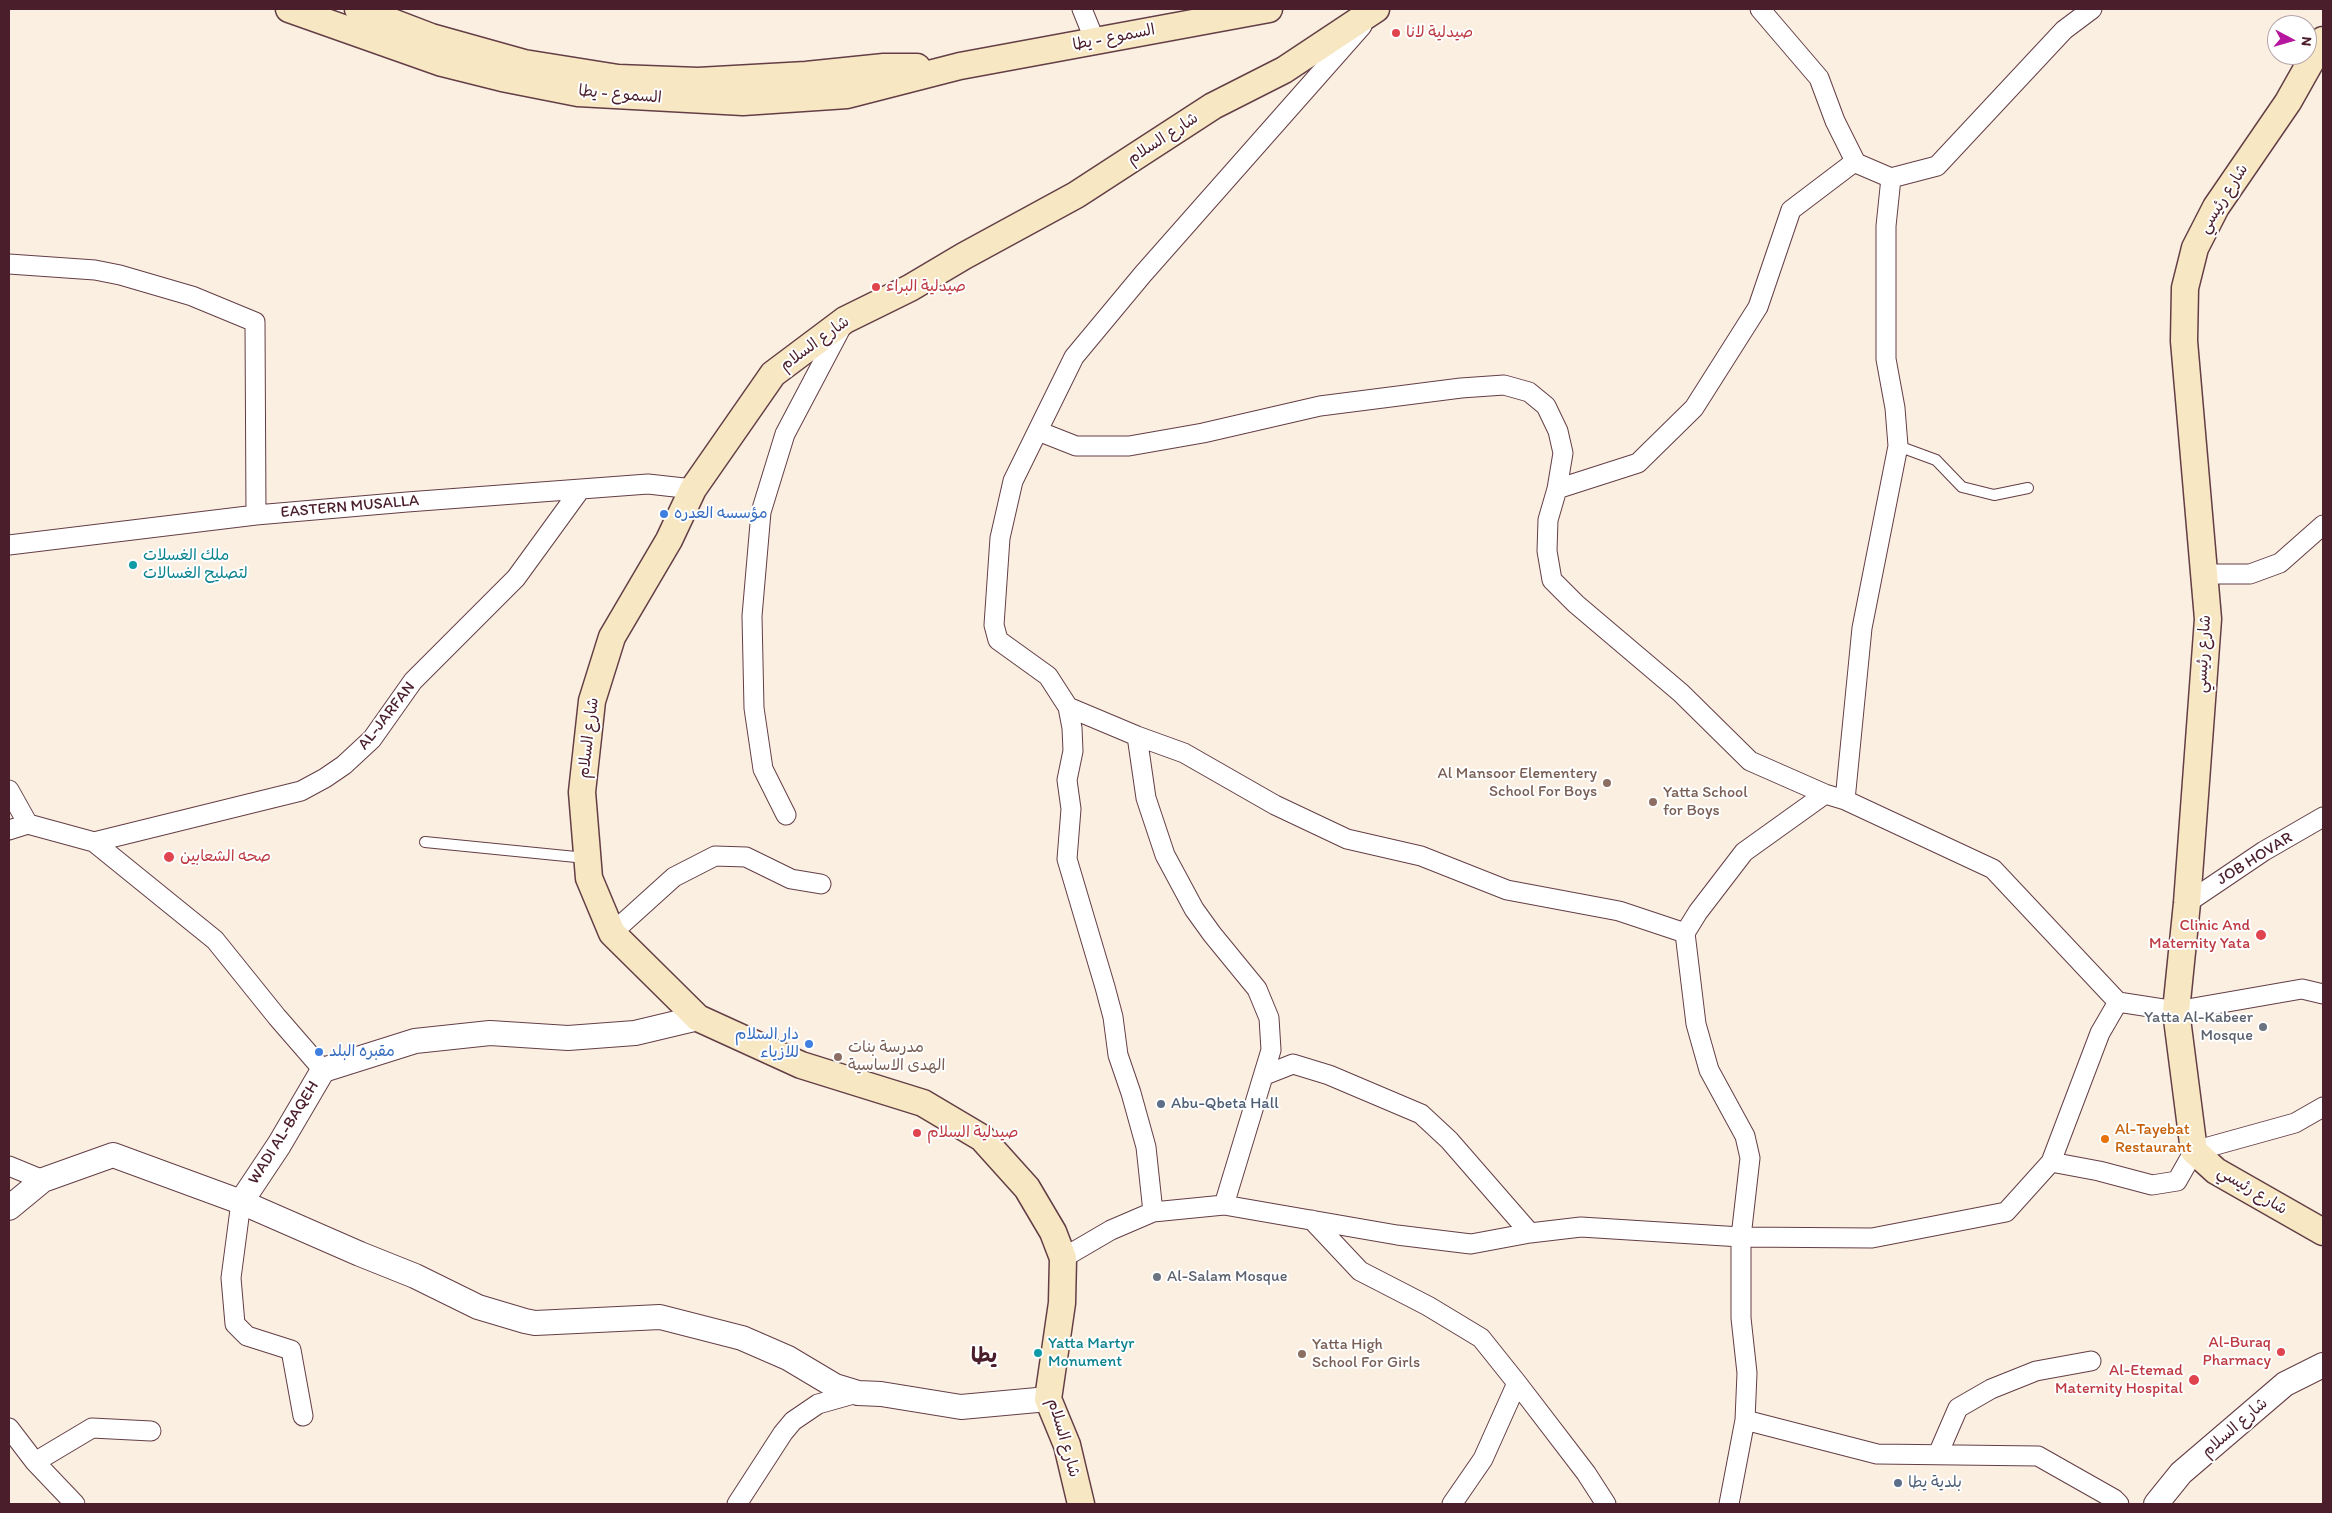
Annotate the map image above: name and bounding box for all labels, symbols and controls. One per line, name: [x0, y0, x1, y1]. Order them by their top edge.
north arrow: [2267, 15, 2317, 65]
street label: السموع - يطا: [1071, 21, 1157, 55]
place label: صيدلية لانا: [1406, 23, 1473, 43]
marker: صيدلية لانا: [1390, 27, 1402, 39]
text: N: [2297, 36, 2315, 47]
street label: السموع - يطا: [578, 82, 662, 108]
street label: شارع السلام: [1124, 109, 1202, 169]
street label: شارع رئيسي: [2195, 161, 2253, 237]
place label: صيدلية البراء: [886, 277, 966, 297]
marker: صيدلية البراء: [870, 281, 882, 293]
street label: شارع السلام: [777, 312, 853, 376]
street label: EASTERN MUSALLA: [280, 491, 420, 523]
place label: مؤسسه العدره: [674, 504, 768, 524]
marker: مؤسسه العدره: [658, 508, 670, 520]
place label: ملك الغسلات لتصليح الغسالات: [143, 546, 248, 584]
marker: ملك الغسلات لتصليح الغسالات: [127, 559, 139, 571]
street label: شارع رئيسي: [2192, 615, 2216, 693]
street label: AL-JARFAN: [354, 678, 420, 754]
street label: شارع السلام: [575, 697, 603, 779]
place label: Al Mansoor Elementery School For Boys: [1437, 764, 1597, 802]
marker: Al Mansoor Elementery School For Boys: [1601, 777, 1613, 789]
place label: Yatta School for Boys: [1663, 783, 1748, 821]
marker: Yatta School for Boys: [1647, 796, 1659, 808]
street label: JOB HOVAR: [2214, 828, 2296, 890]
place label: صحه الشعابين: [180, 847, 271, 867]
marker: صحه الشعابين: [162, 850, 176, 864]
place label: Clinic And Maternity Yata: [2149, 916, 2250, 954]
marker: Clinic And Maternity Yata: [2254, 928, 2268, 942]
place label: Yatta Al-Kabeer Mosque: [2144, 1008, 2253, 1046]
marker: Yatta Al-Kabeer Mosque: [2257, 1021, 2269, 1033]
place label: دار السلام للازياء: [735, 1025, 799, 1063]
marker: دار السلام للازياء: [803, 1038, 815, 1050]
place label: مدرسة بنات الهدى الاساسية: [848, 1038, 945, 1076]
place label: مقبره البلد: [329, 1042, 395, 1062]
marker: مقبره البلد: [313, 1046, 325, 1058]
marker: مدرسة بنات الهدى الاساسية: [832, 1051, 844, 1063]
street label: WADI AL-BAQEH: [245, 1078, 323, 1188]
place label: Abu-Qbeta Hall: [1171, 1094, 1279, 1114]
marker: Abu-Qbeta Hall: [1155, 1098, 1167, 1110]
place label: Al-Tayebat Restaurant: [2115, 1120, 2192, 1158]
place label: صيدلية السلام: [927, 1123, 1018, 1143]
marker: صيدلية السلام: [911, 1127, 923, 1139]
marker: Al-Tayebat Restaurant: [2099, 1133, 2111, 1145]
street label: شارع رئيسي: [2214, 1163, 2290, 1219]
place label: Al-Salam Mosque: [1167, 1267, 1287, 1287]
marker: Al-Salam Mosque: [1151, 1271, 1163, 1283]
place label: Al-Buraq Pharmacy: [2203, 1333, 2271, 1371]
place label: Yatta Martyr Monument: [1048, 1334, 1134, 1372]
place label: Yatta High School For Girls: [1312, 1335, 1420, 1373]
district label: يطا: [971, 1344, 997, 1370]
marker: Al-Buraq Pharmacy: [2275, 1346, 2287, 1358]
marker: Yatta Martyr Monument: [1032, 1347, 1044, 1359]
marker: Yatta High School For Girls: [1296, 1348, 1308, 1360]
place label: Al-Etemad Maternity Hospital: [2055, 1361, 2183, 1399]
marker: Al-Etemad Maternity Hospital: [2187, 1373, 2201, 1387]
street label: شارع السلام: [2198, 1394, 2272, 1462]
street label: شارع السلام: [1043, 1396, 1083, 1480]
place label: بلدية يطا: [1908, 1473, 1962, 1493]
marker: بلدية يطا: [1892, 1477, 1904, 1489]

